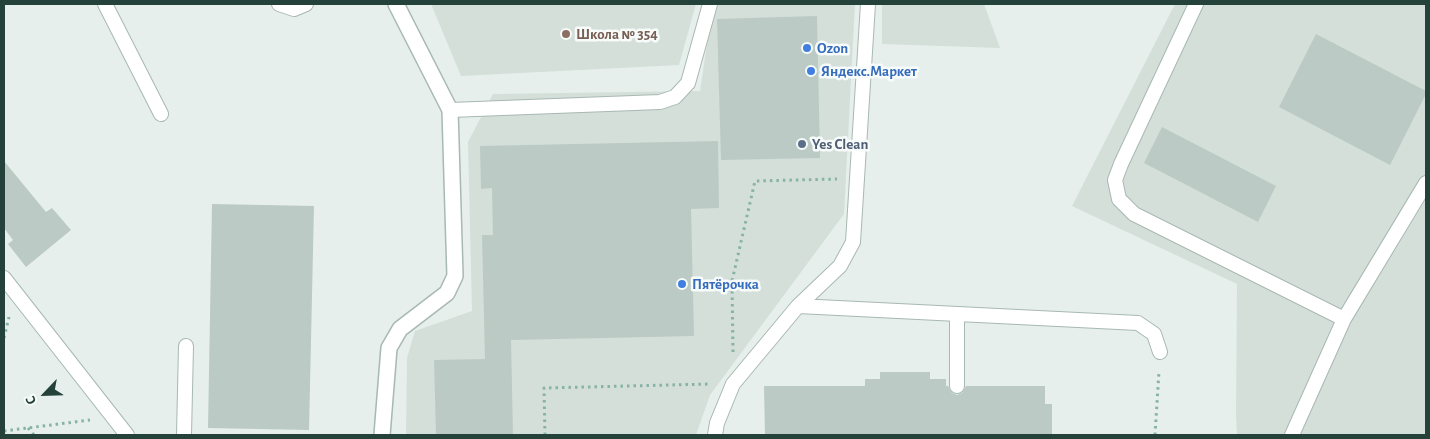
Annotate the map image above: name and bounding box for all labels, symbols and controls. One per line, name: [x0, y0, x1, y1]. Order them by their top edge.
place label: Школа № 354: [576, 25, 658, 43]
marker: Школа № 354: [560, 28, 572, 40]
place label: Ozon: [817, 39, 848, 57]
marker: Ozon: [801, 42, 813, 54]
place label: Яндекс.Маркет: [821, 62, 917, 80]
marker: Яндекс.Маркет: [805, 65, 817, 77]
place label: Yes Clean: [812, 135, 868, 153]
marker: Yes Clean: [796, 138, 808, 150]
place label: Пятёрочка: [692, 275, 759, 293]
marker: Пятёрочка: [676, 278, 688, 290]
north arrow: [20, 369, 70, 419]
text: С: [23, 394, 39, 406]

